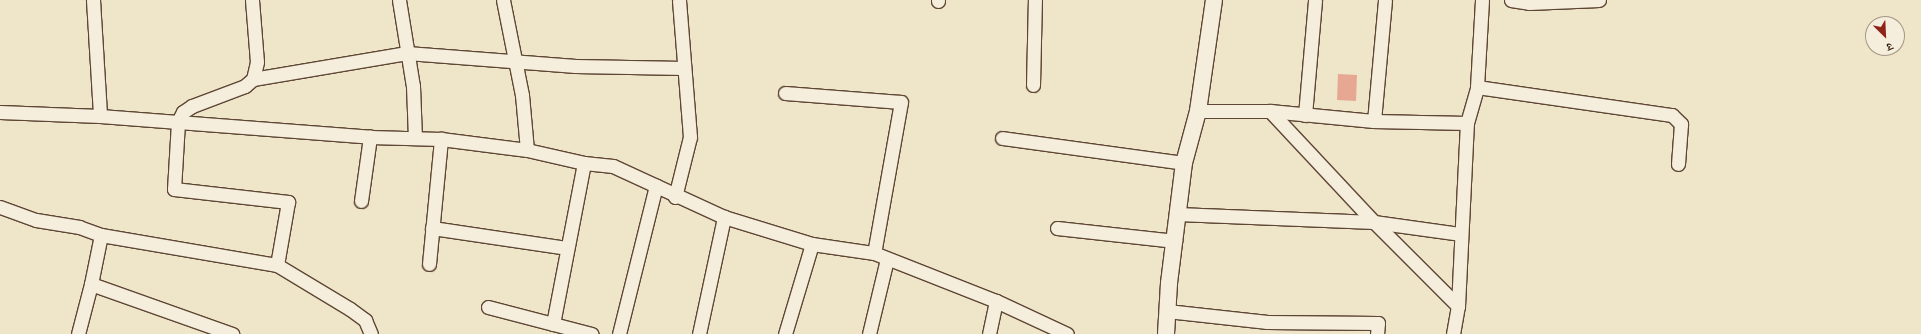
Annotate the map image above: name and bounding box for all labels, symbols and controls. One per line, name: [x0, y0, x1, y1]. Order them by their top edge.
north arrow: [1865, 16, 1905, 56]
text: उ: [1884, 39, 1895, 54]

